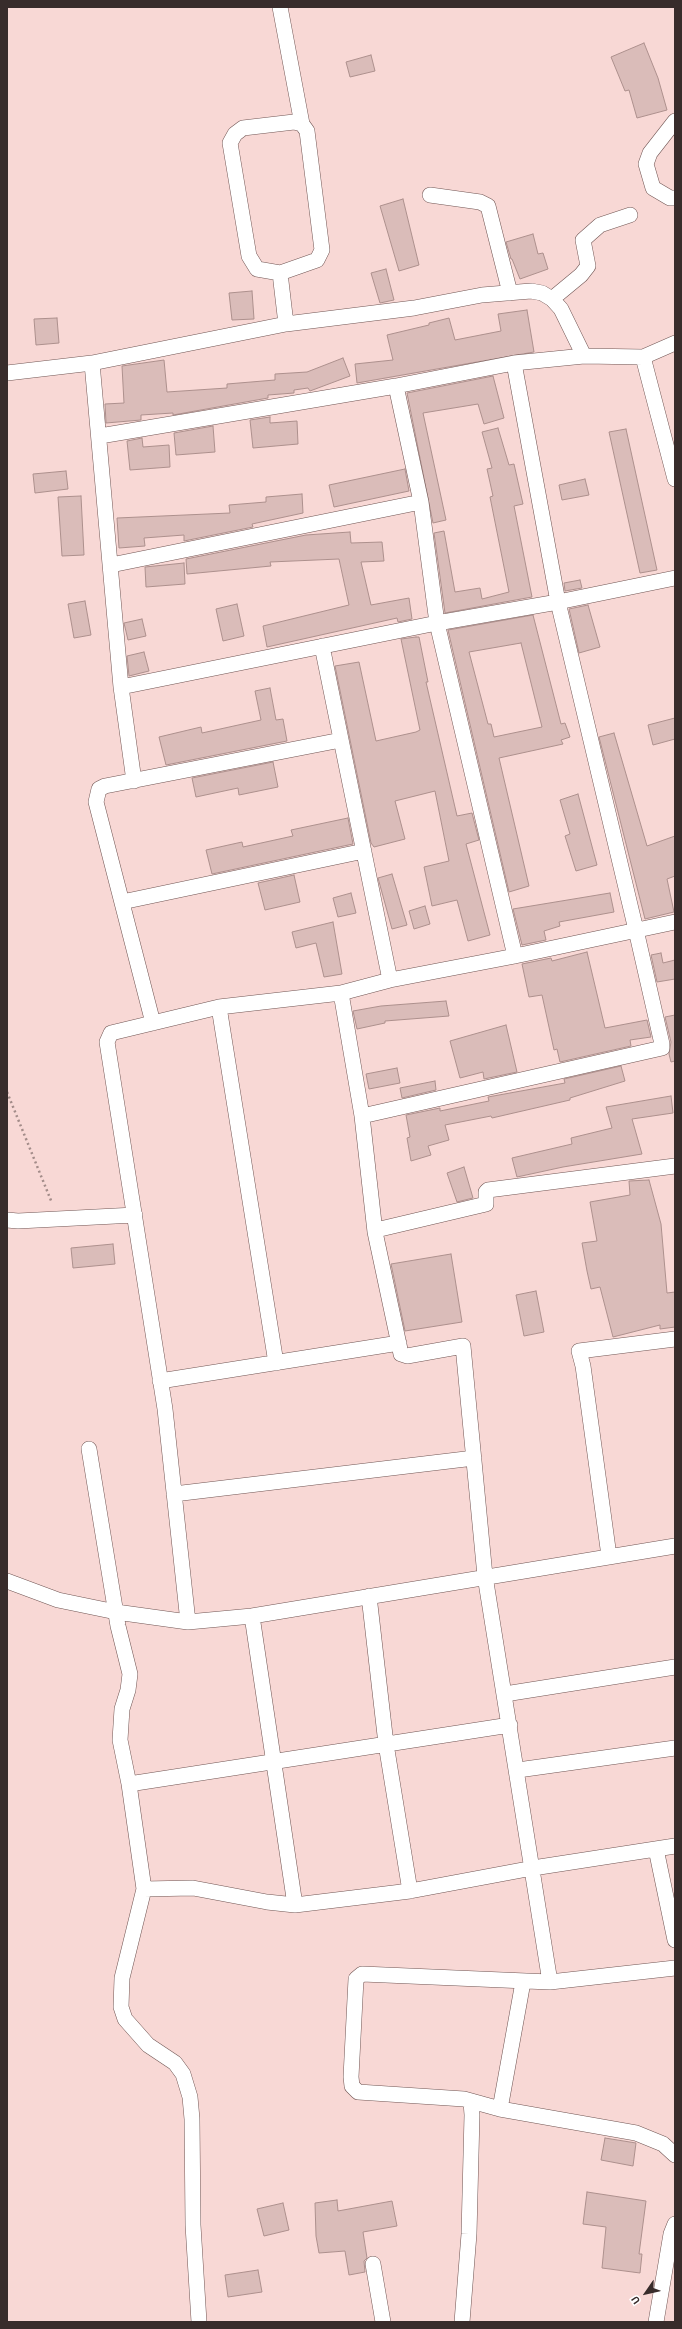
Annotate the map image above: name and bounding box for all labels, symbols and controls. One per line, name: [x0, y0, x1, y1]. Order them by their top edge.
north arrow: [626, 2273, 666, 2313]
text: U: [629, 2294, 642, 2306]

